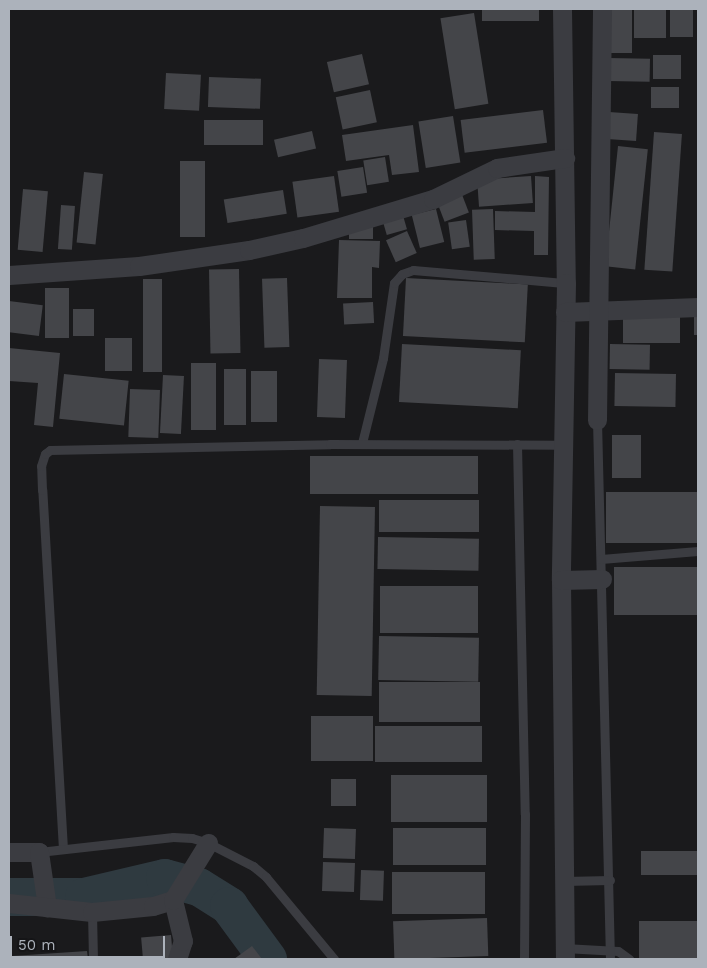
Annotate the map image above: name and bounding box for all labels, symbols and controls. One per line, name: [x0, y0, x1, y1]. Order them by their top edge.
scale bar: [12, 926, 168, 958]
text: 50 m: [18, 936, 55, 954]

